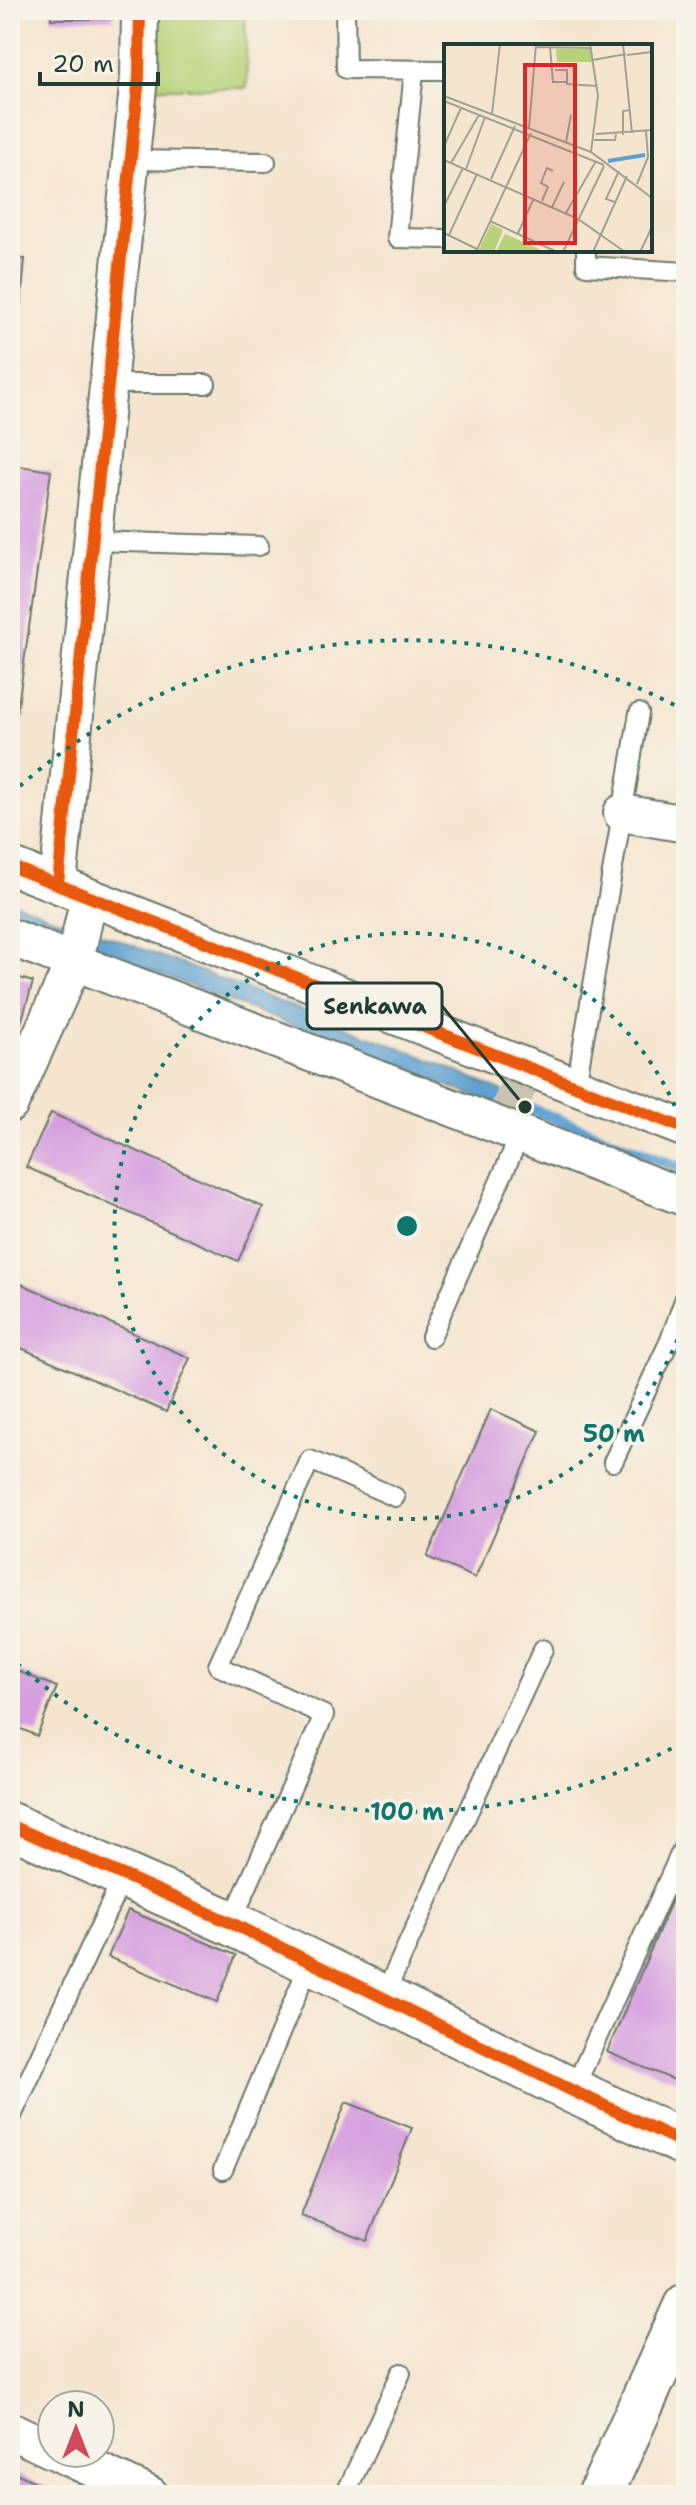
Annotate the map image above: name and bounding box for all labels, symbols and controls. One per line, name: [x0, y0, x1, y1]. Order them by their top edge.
scale bar: [40, 36, 158, 86]
inset map: [444, 44, 652, 252]
text: 20 m: [52, 48, 114, 80]
callout: Senkawa: [307, 983, 442, 1029]
text: Senkawa: [323, 992, 427, 1021]
centre of rings: [393, 1212, 421, 1240]
text: 50 m: [583, 1418, 645, 1450]
text: 100 m: [370, 1796, 444, 1828]
north arrow: [36, 2389, 116, 2469]
text: N: [67, 2395, 85, 2424]

